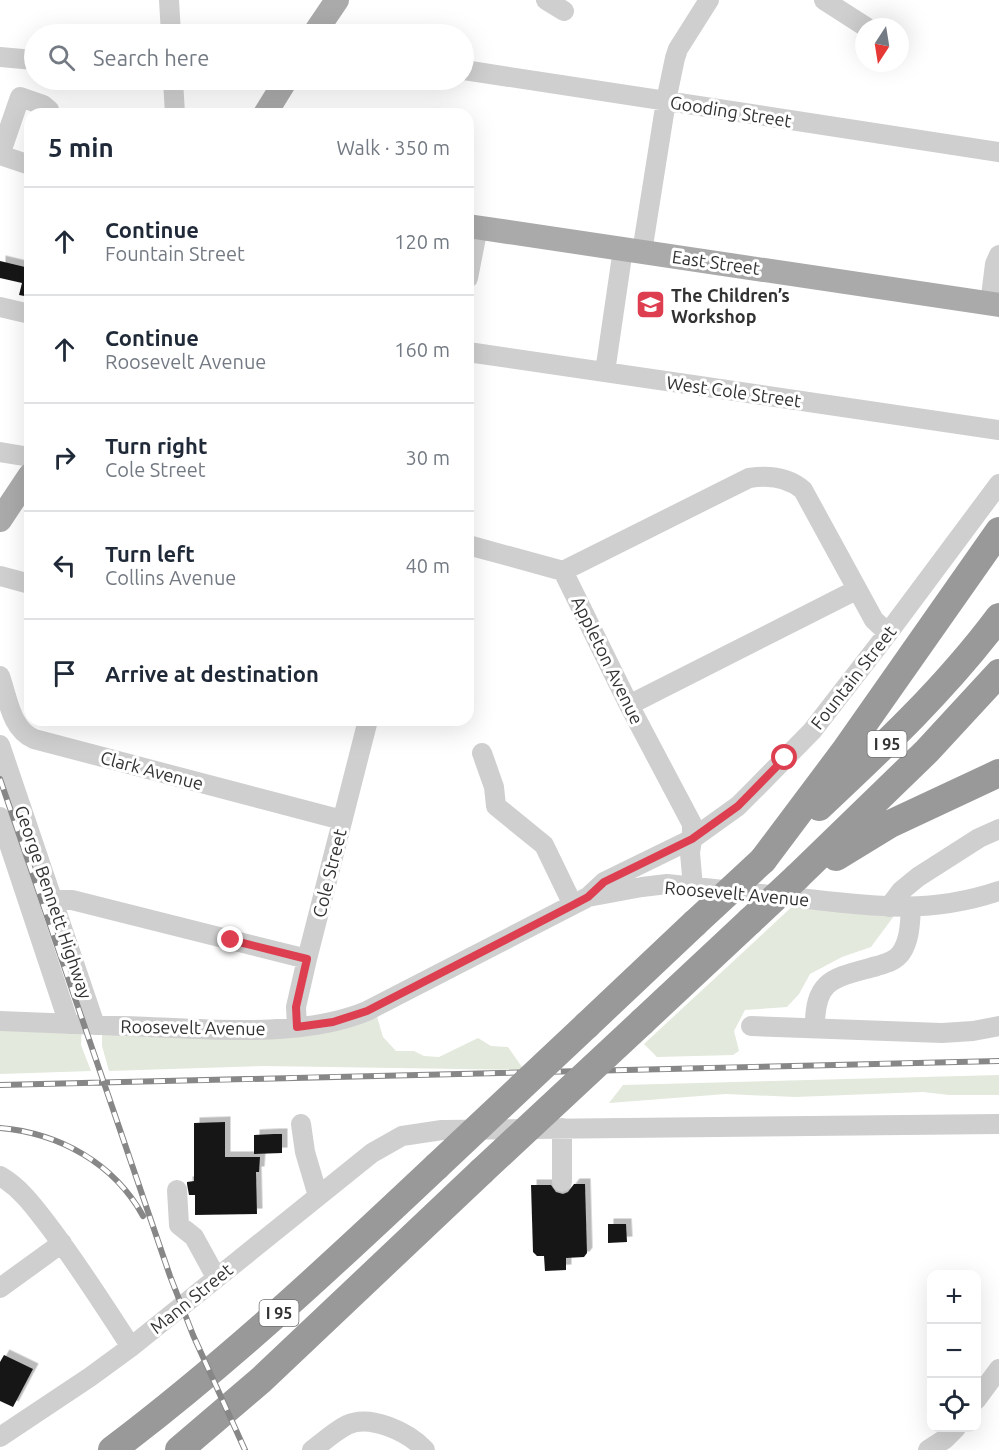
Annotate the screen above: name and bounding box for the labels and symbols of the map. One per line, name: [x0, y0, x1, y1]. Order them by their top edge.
north arrow: [855, 18, 909, 72]
street label: Gooding Street: [669, 92, 793, 130]
street label: East Street: [671, 246, 761, 278]
place label: The Children’s Workshop: [671, 285, 790, 326]
school or university icon: The Children’s Workshop: [634, 289, 666, 321]
street label: West Cole Street: [665, 372, 803, 410]
street label: Appleton Avenue: [568, 593, 648, 727]
street label: Fountain Street: [806, 621, 900, 733]
road number: I 95: [868, 731, 906, 757]
route start: [771, 744, 797, 770]
street label: Clark Avenue: [98, 747, 206, 793]
street label: George Bennett Highway: [11, 803, 97, 1002]
street label: Cole Street: [308, 827, 350, 919]
street label: Roosevelt Avenue: [664, 877, 810, 909]
route end: [217, 926, 243, 952]
street label: Roosevelt Avenue: [120, 1016, 266, 1038]
street label: Mann Street: [146, 1259, 236, 1337]
road number: I 95: [260, 1300, 298, 1326]

